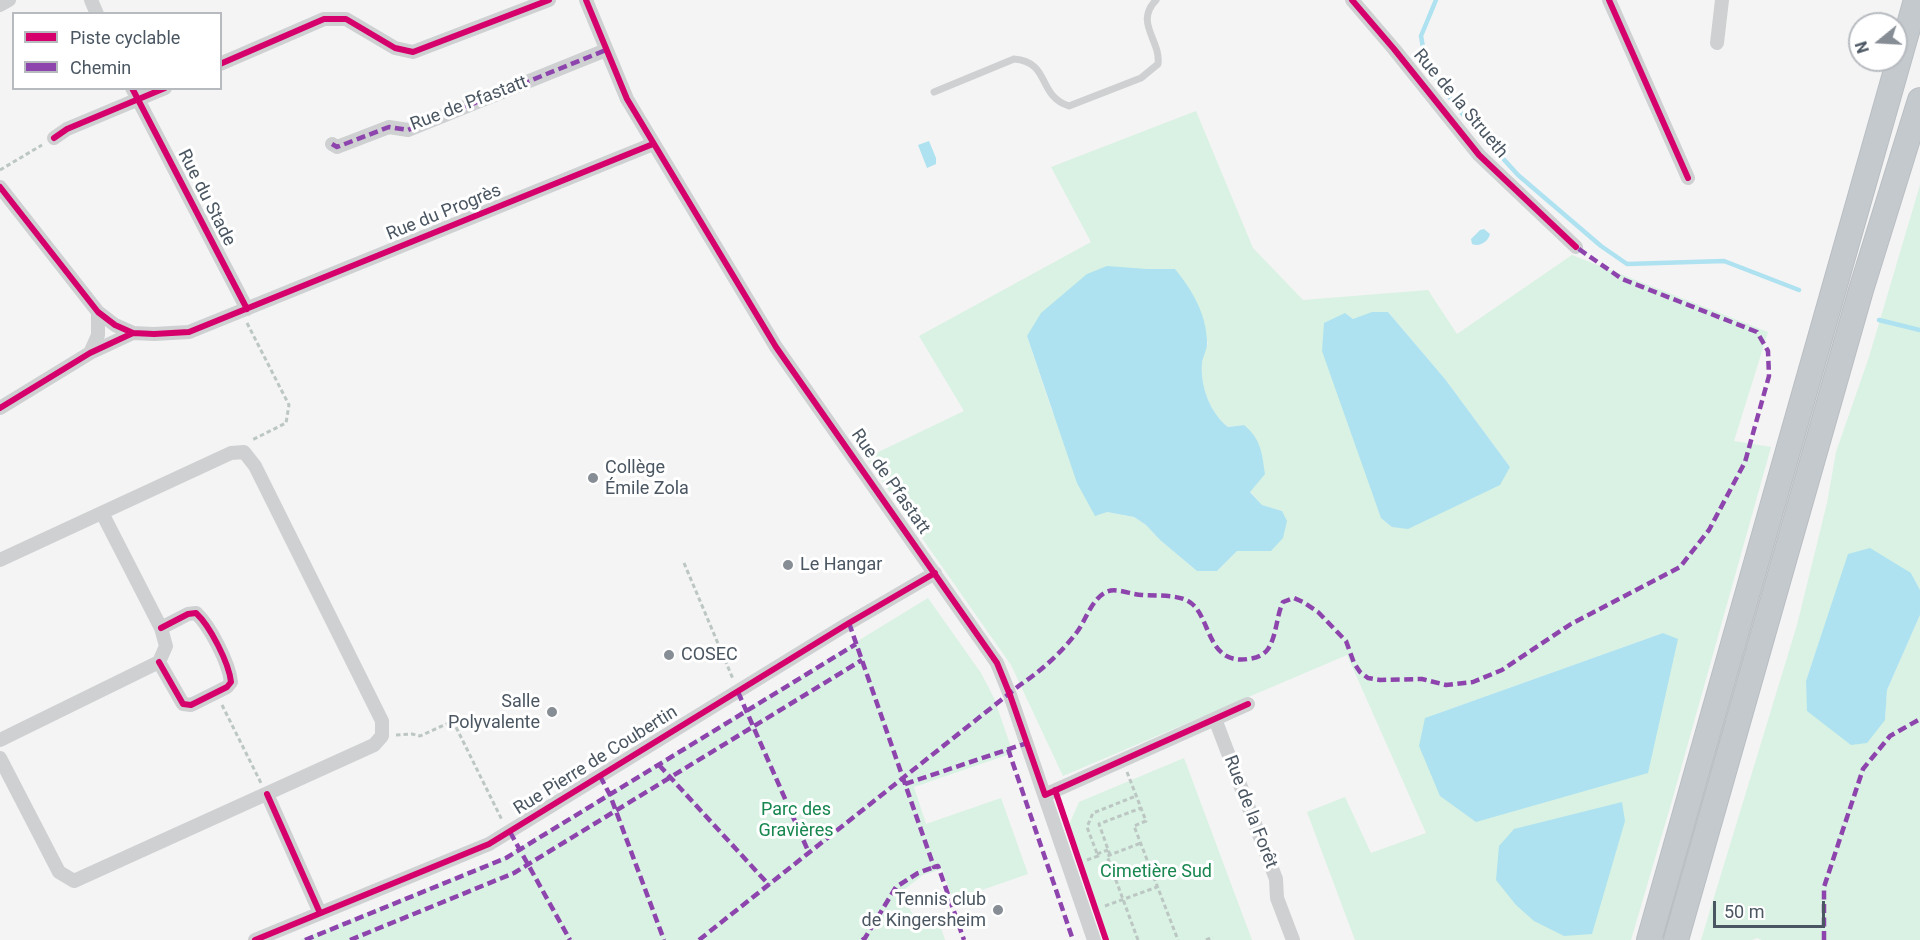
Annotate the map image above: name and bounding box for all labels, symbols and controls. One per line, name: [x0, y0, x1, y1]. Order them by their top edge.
legend: [12, 12, 222, 90]
north arrow: [1848, 12, 1908, 72]
text: Piste cyclable: [70, 27, 180, 48]
text: N: [1852, 39, 1873, 55]
street label: Rue de la Strueth: [1408, 45, 1512, 163]
text: Chemin: [70, 57, 131, 78]
street label: Rue de Pfastatt: [408, 72, 530, 136]
street label: Rue du Stade: [172, 146, 240, 250]
street label: Rue du Progrès: [383, 180, 505, 246]
street label: Rue de Pfastatt: [846, 425, 934, 539]
place label: Collège Émile Zola: [605, 457, 689, 500]
marker: Collège Émile Zola: [586, 471, 600, 485]
place label: Le Hangar: [800, 554, 882, 576]
marker: Le Hangar: [781, 558, 795, 572]
place label: COSEC: [681, 644, 738, 666]
marker: COSEC: [662, 648, 676, 662]
place label: Salle Polyvalente: [448, 691, 540, 734]
street label: Rue Pierre de Coubertin: [510, 702, 682, 820]
marker: Salle Polyvalente: [545, 705, 559, 719]
street label: Rue de la Forêt: [1219, 752, 1281, 872]
park label: Parc des Gravières: [758, 799, 834, 842]
park label: Cimetière Sud: [1100, 861, 1212, 883]
place label: Tennis club de Kingersheim: [862, 889, 986, 932]
scale bar: [1716, 889, 1828, 927]
text: 50 m: [1724, 901, 1764, 922]
marker: Tennis club de Kingersheim: [991, 903, 1005, 917]

